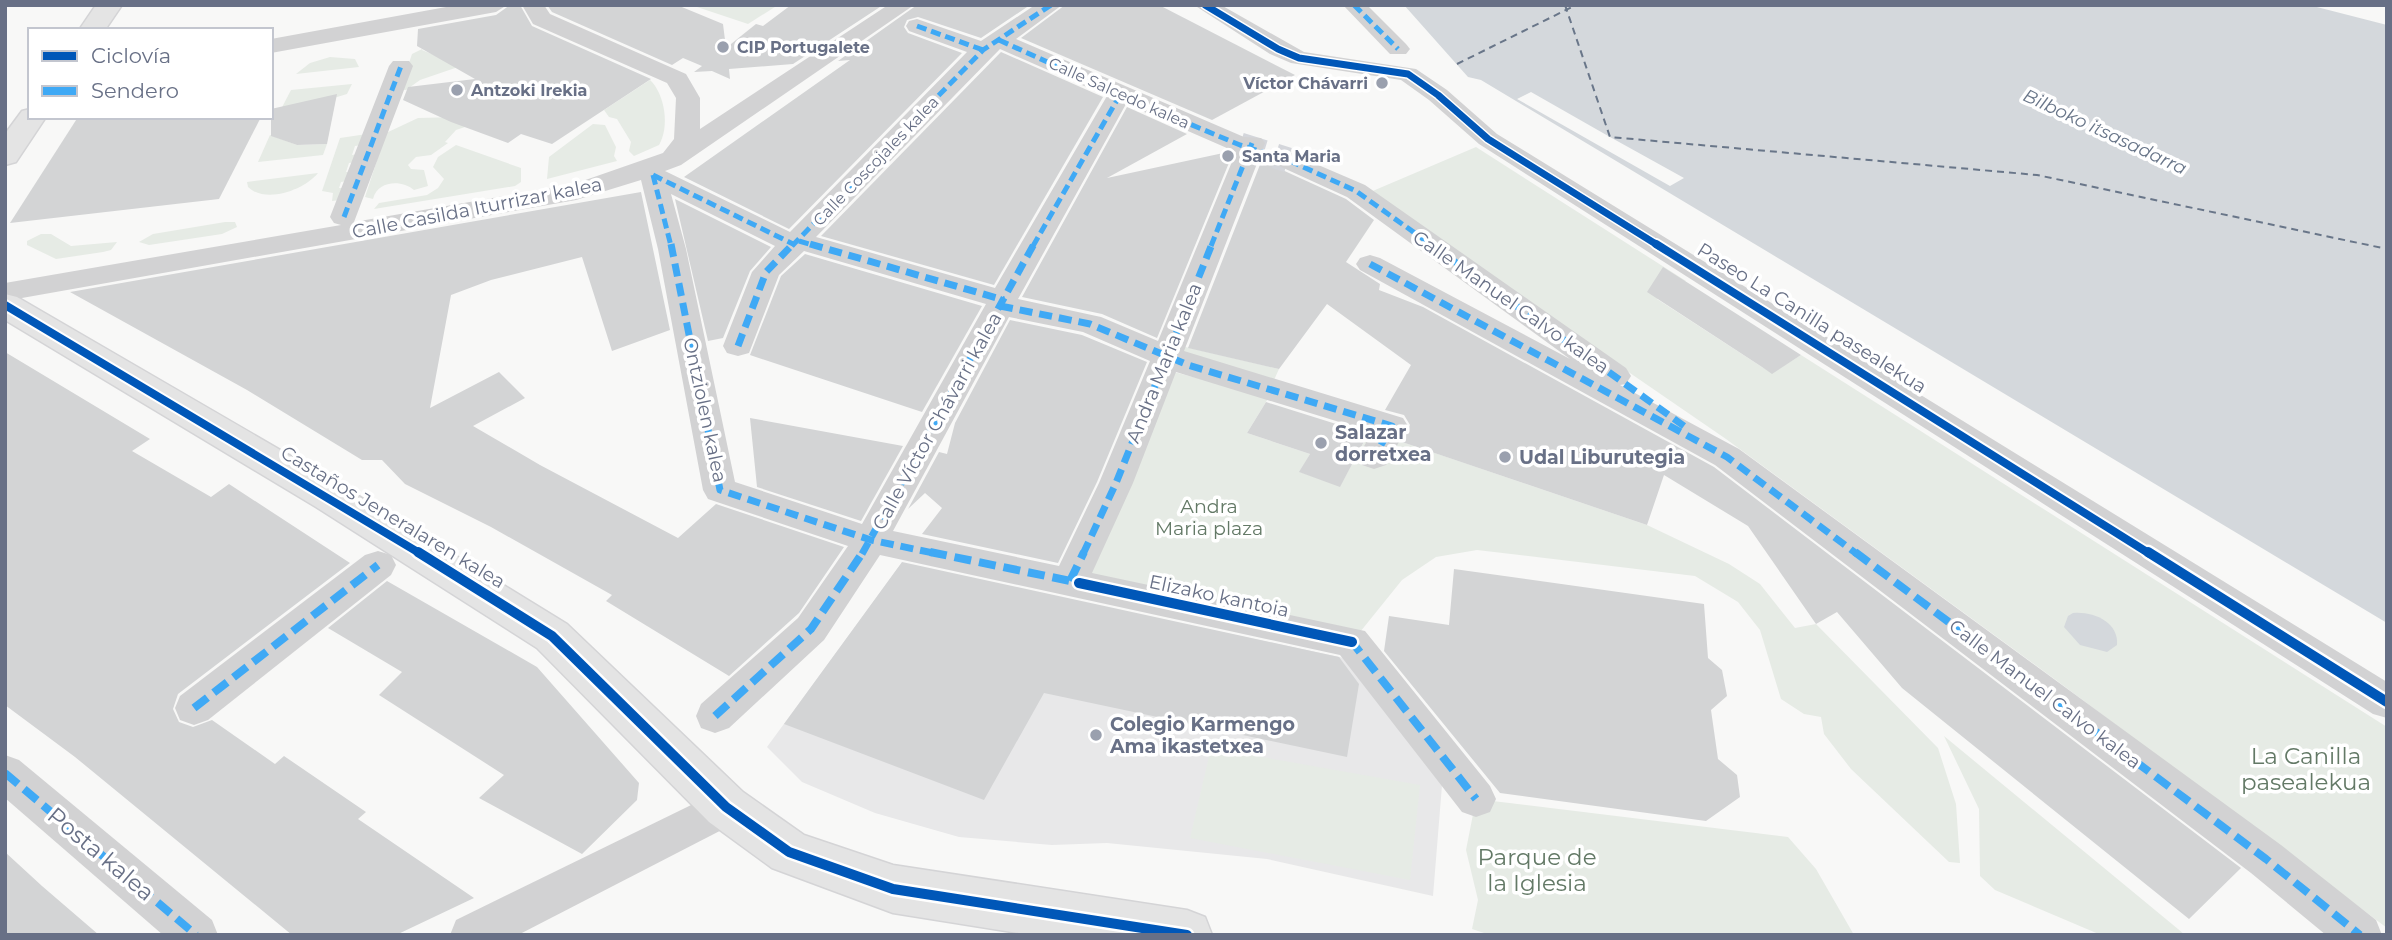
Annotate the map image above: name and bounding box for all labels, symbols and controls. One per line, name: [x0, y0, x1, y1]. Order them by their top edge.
legend: [28, 28, 273, 119]
place label: CIP Portugalete: [737, 38, 870, 57]
marker: CIP Portugalete: [715, 39, 731, 55]
text: Ciclovía: [91, 43, 171, 68]
street label: Calle Salcedo kalea: [1046, 53, 1192, 133]
place label: Víctor Chávarri: [1242, 74, 1368, 93]
marker: Víctor Chávarri: [1374, 75, 1390, 91]
text: Sendero: [91, 78, 179, 103]
place label: Antzoki Irekia: [470, 81, 587, 100]
marker: Antzoki Irekia: [449, 82, 465, 98]
water label: Bilboko itsasadarra: [2020, 84, 2190, 180]
street label: Calle Coscojales kalea: [809, 92, 943, 230]
place label: Santa Maria: [1242, 147, 1341, 166]
marker: Santa Maria: [1220, 148, 1236, 164]
street label: Calle Casilda Iturrizar kalea: [350, 172, 604, 244]
street label: Calle Manuel Calvo kalea: [1408, 225, 1614, 379]
street label: Paseo La Canilla pasealekua: [1693, 238, 1931, 398]
street label: Andra Maria kalea: [1121, 280, 1207, 446]
street label: Calle Víctor Chávarri kalea: [867, 308, 1007, 534]
street label: Ontziolen kalea: [678, 335, 732, 485]
place label: Salazar dorretxea: [1335, 421, 1431, 466]
marker: Salazar dorretxea: [1313, 435, 1329, 451]
street label: Castaños Jeneralaren kalea: [277, 441, 509, 593]
place label: Udal Liburutegia: [1519, 446, 1685, 469]
marker: Udal Liburutegia: [1497, 449, 1513, 465]
park label: Andra Maria plaza: [1155, 495, 1263, 540]
street label: Elizako kantoia: [1147, 570, 1291, 622]
street label: Calle Manuel Calvo kalea: [1945, 614, 2145, 774]
place label: Colegio Karmengo Ama ikastetxea: [1109, 713, 1295, 758]
marker: Colegio Karmengo Ama ikastetxea: [1088, 727, 1104, 743]
park label: La Canilla pasealekua: [2241, 742, 2371, 796]
street label: Posta kalea: [42, 801, 160, 907]
park label: Parque de la Iglesia: [1477, 843, 1597, 897]

